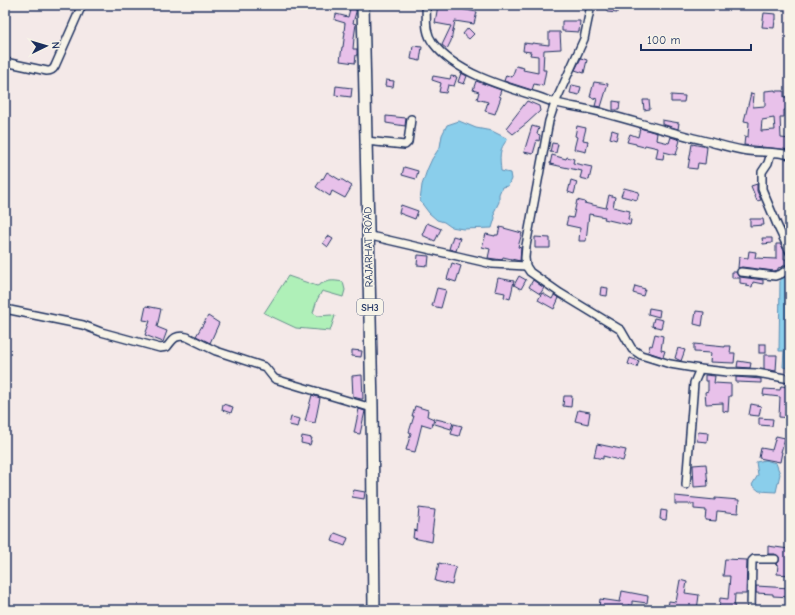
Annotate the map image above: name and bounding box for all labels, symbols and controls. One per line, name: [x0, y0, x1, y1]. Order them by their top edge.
north arrow: [26, 26, 66, 66]
scale bar: [641, 26, 751, 52]
text: 100 m: [647, 33, 680, 47]
text: N: [49, 41, 62, 49]
street label: RAJARHAT ROAD: [361, 206, 376, 287]
road number: SH3: [357, 299, 383, 315]

